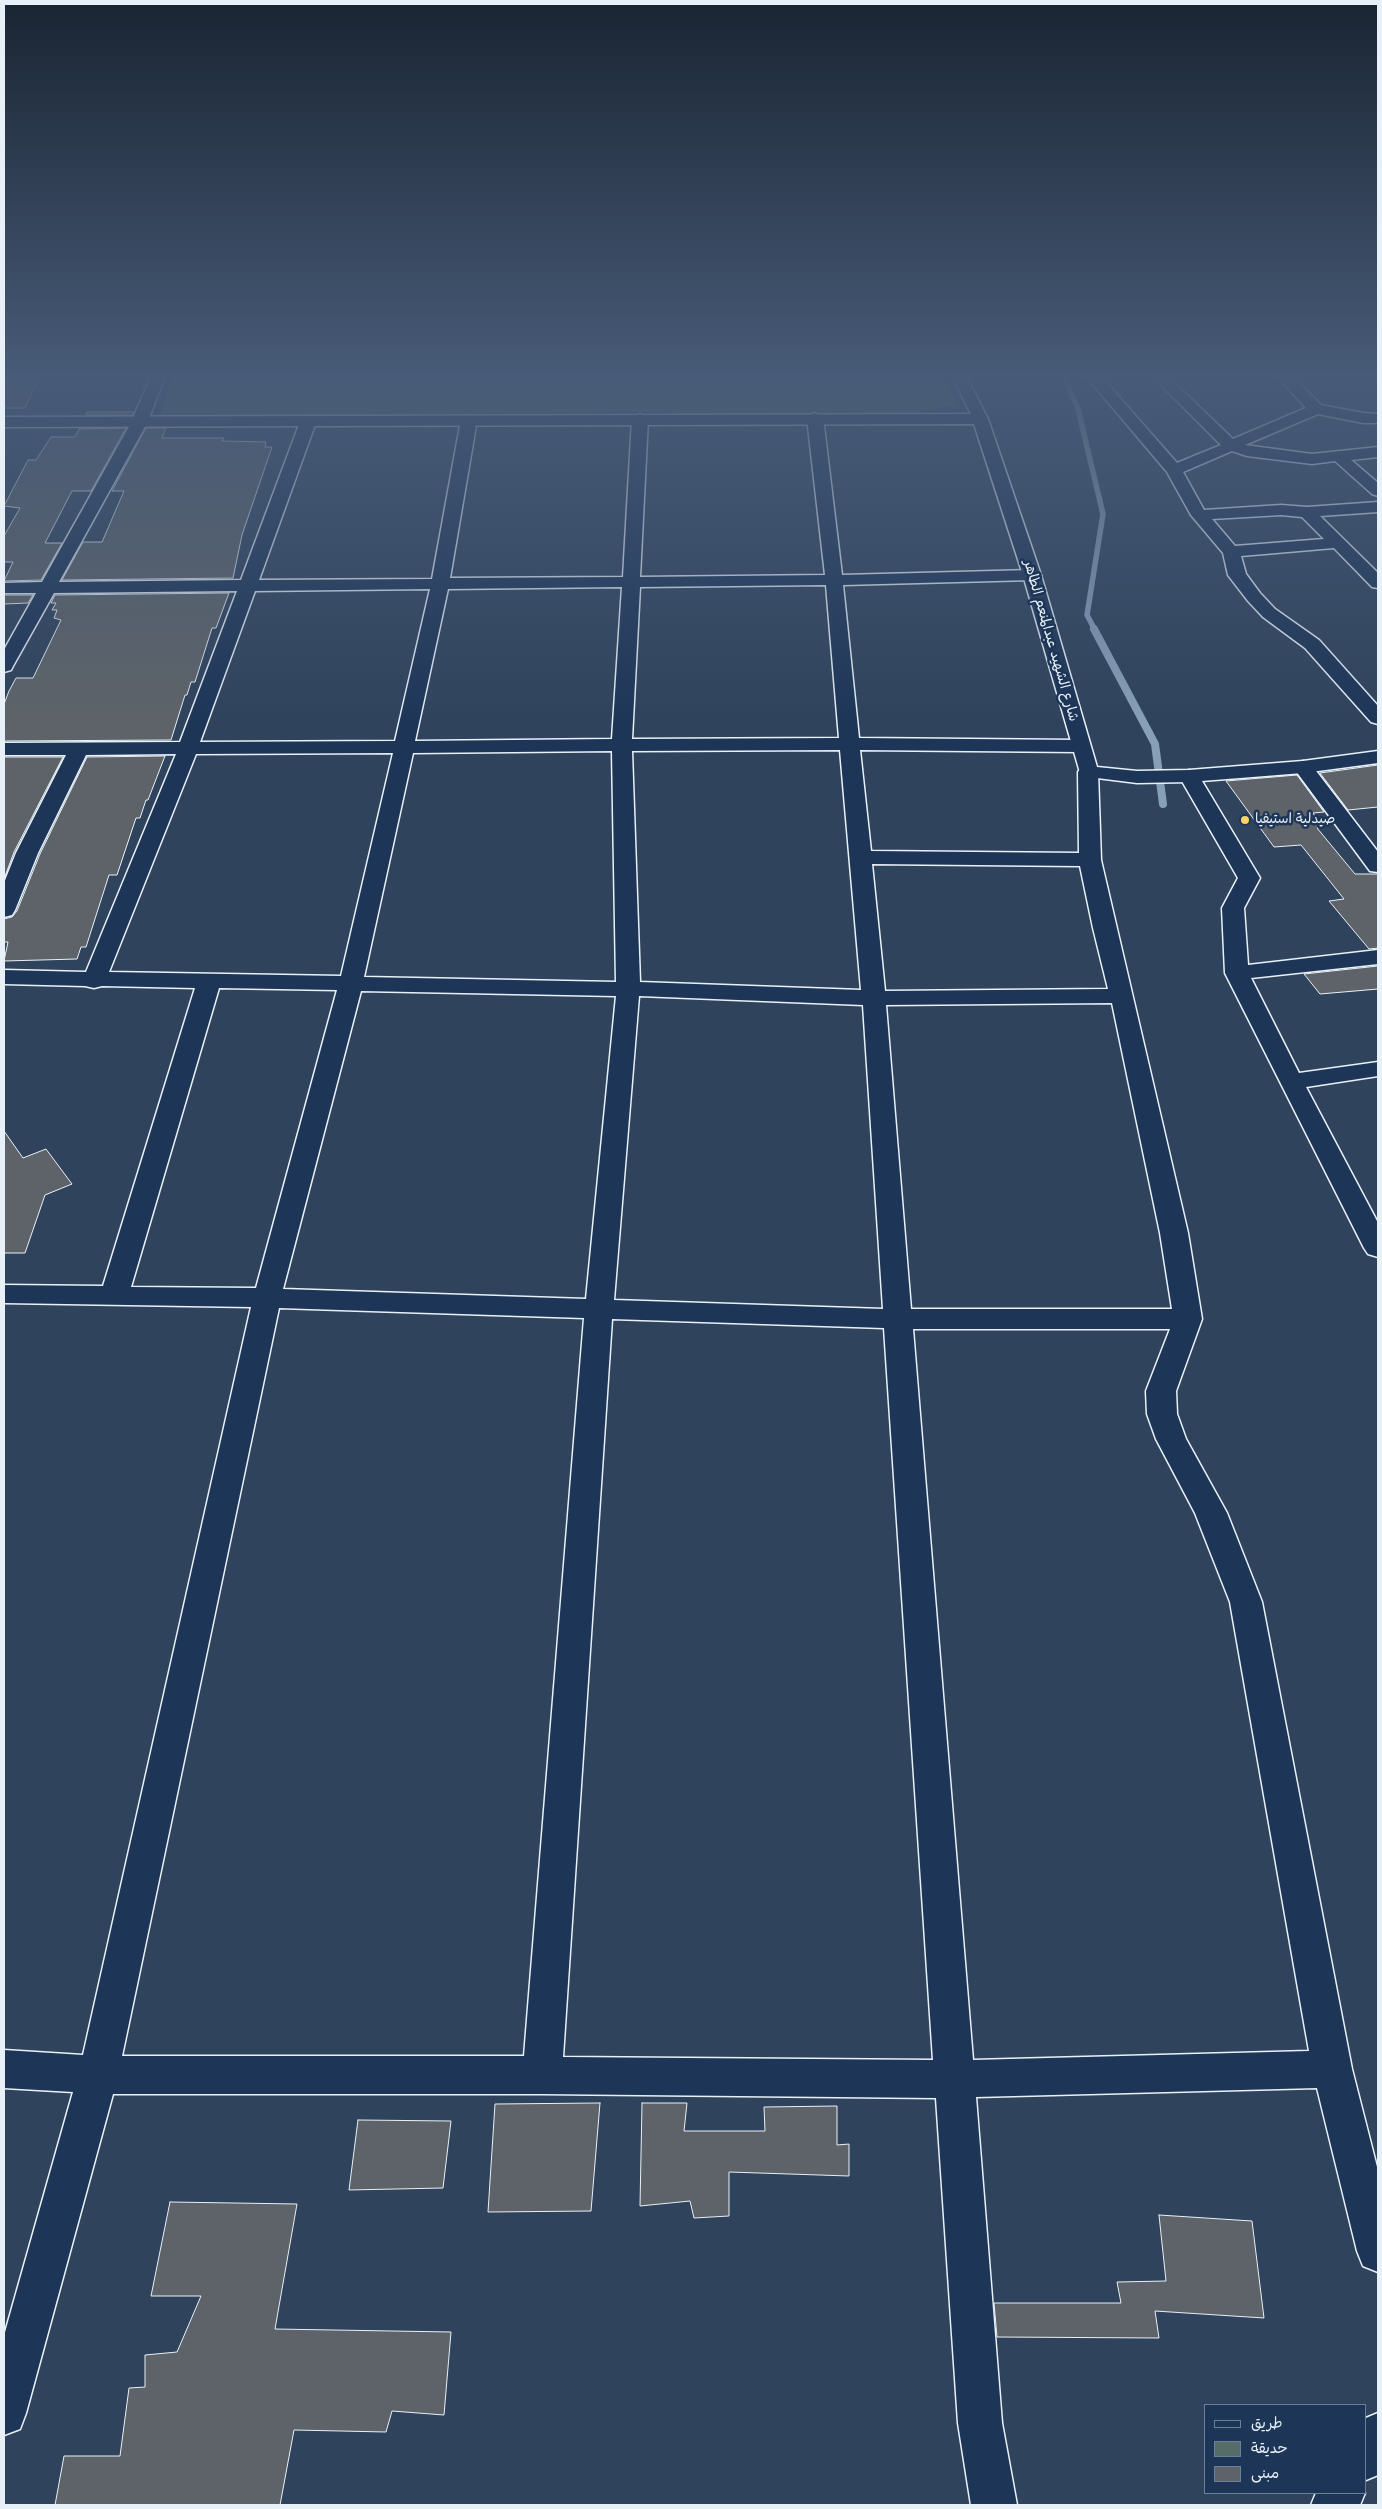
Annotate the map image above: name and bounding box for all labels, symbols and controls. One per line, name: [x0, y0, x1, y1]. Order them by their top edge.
street label: شارع الشهيد عبدالمنعم الطاهر: [1019, 558, 1081, 724]
place label: صيدلية استيفيا: [1255, 812, 1335, 828]
marker: صيدلية استيفيا: [1239, 814, 1251, 826]
legend: [1204, 2404, 1367, 2494]
text: طريق: [1251, 2414, 1283, 2434]
text: حديقة: [1251, 2439, 1288, 2459]
text: مبنى: [1251, 2464, 1279, 2484]

